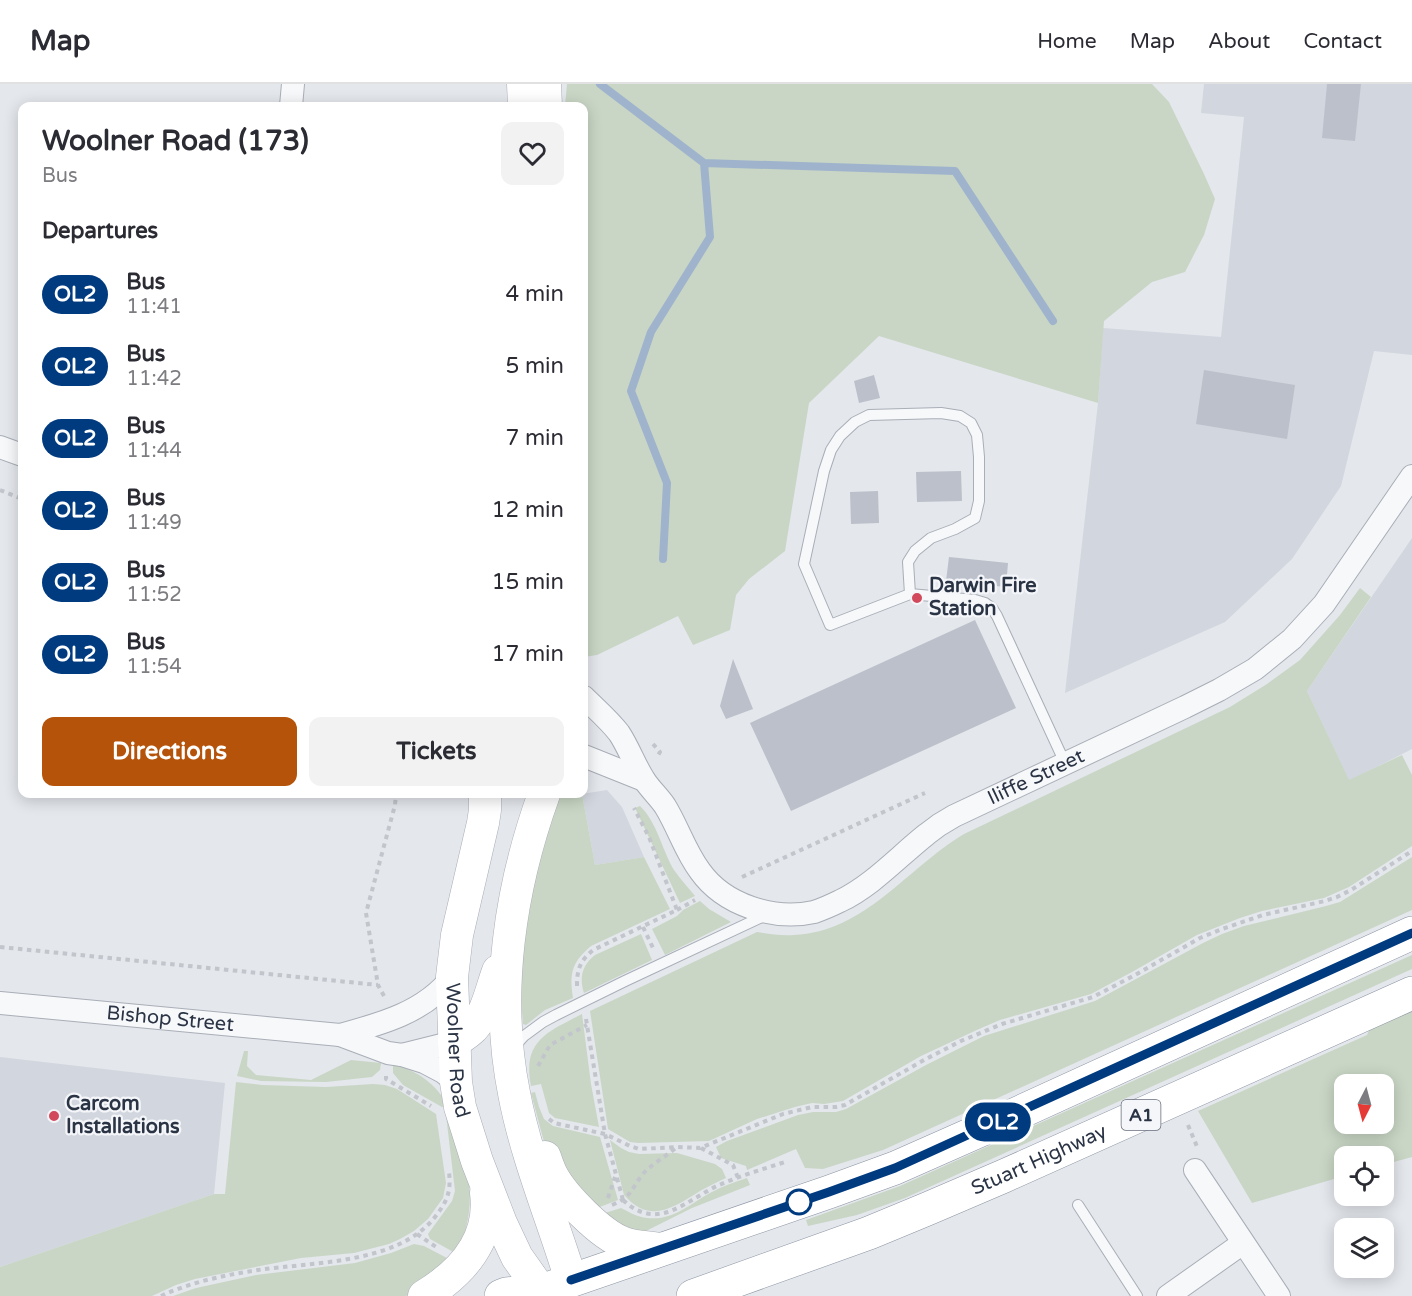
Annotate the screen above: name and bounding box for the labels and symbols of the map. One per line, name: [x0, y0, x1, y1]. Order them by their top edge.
place label: Darwin Fire Station: [929, 574, 1037, 621]
marker: Darwin Fire Station: [910, 591, 924, 605]
street label: Iliffe Street: [984, 744, 1089, 810]
street label: Woolner Road: [440, 982, 475, 1121]
street label: Bishop Street: [106, 1001, 235, 1037]
north arrow: [1334, 1074, 1394, 1134]
place label: Carcom Installations: [66, 1092, 180, 1139]
road number: A1: [1122, 1100, 1160, 1130]
line badge: OL2: [964, 1102, 1032, 1142]
marker: Carcom Installations: [47, 1109, 61, 1123]
street label: Stuart Highway: [968, 1119, 1111, 1201]
unlabelled marker: [786, 1189, 812, 1215]

